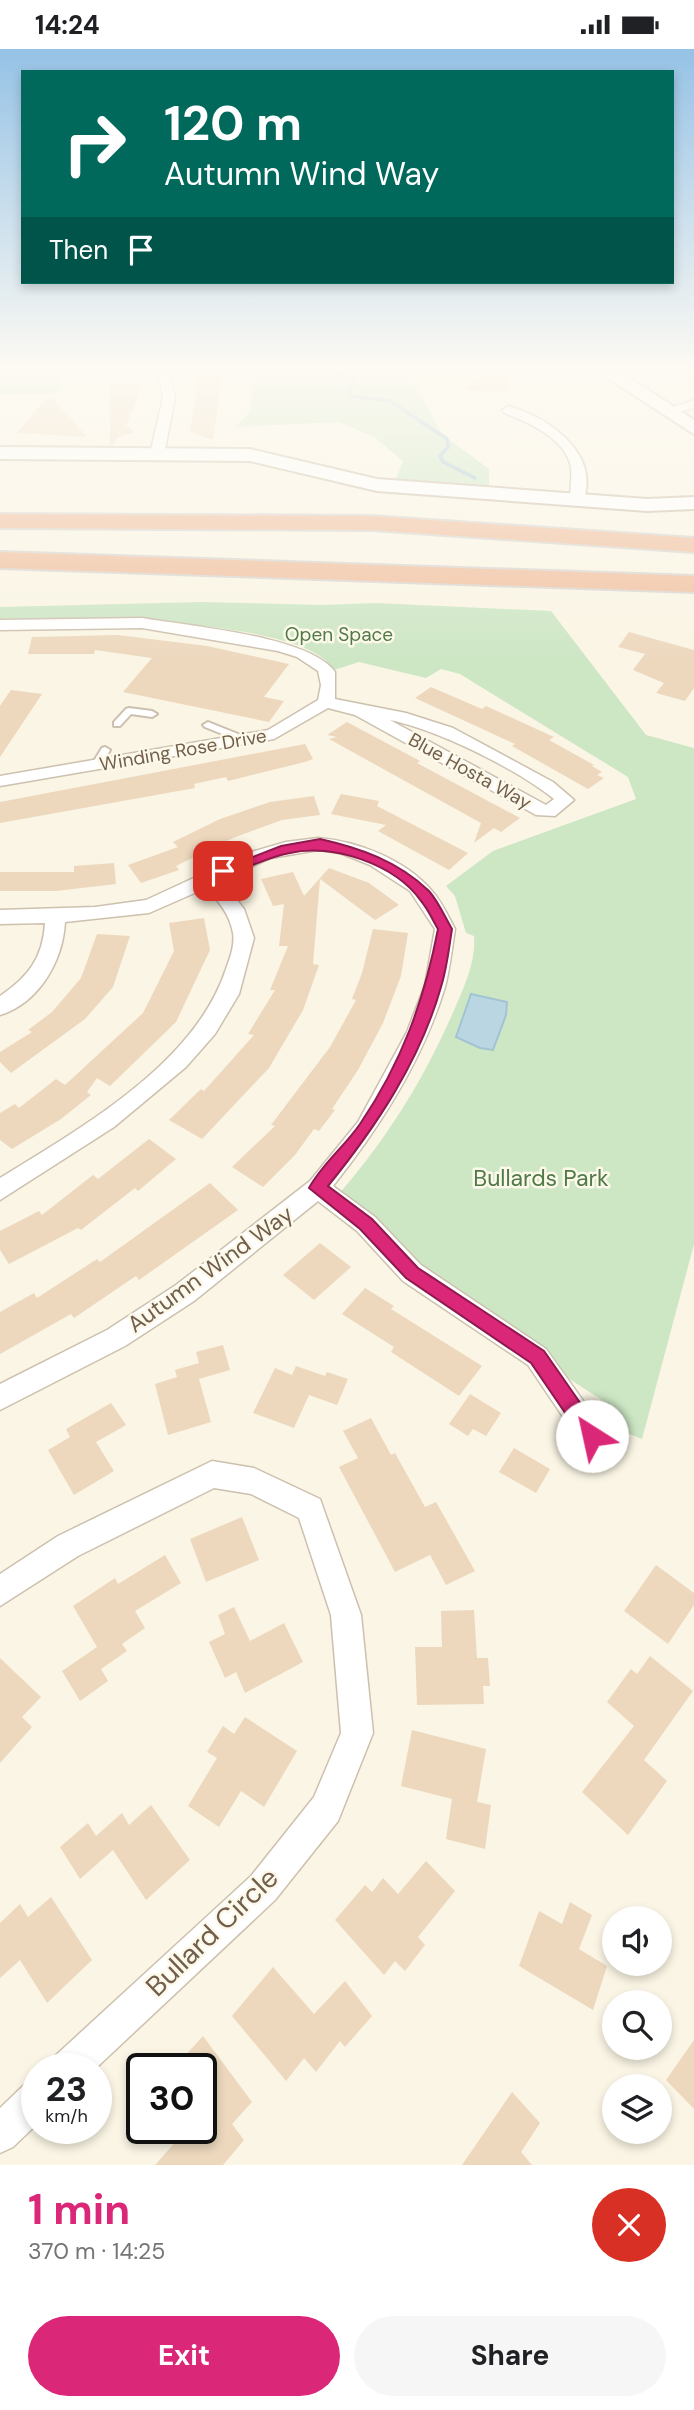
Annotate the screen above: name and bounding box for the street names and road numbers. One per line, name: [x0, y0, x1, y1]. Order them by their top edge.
street label: Winding Rose Drive: [97, 723, 269, 777]
street label: Blue Hosta Way: [404, 727, 536, 815]
street label: Autumn Wind Way: [121, 1199, 299, 1339]
street label: Bullard Circle: [138, 1860, 286, 2004]

